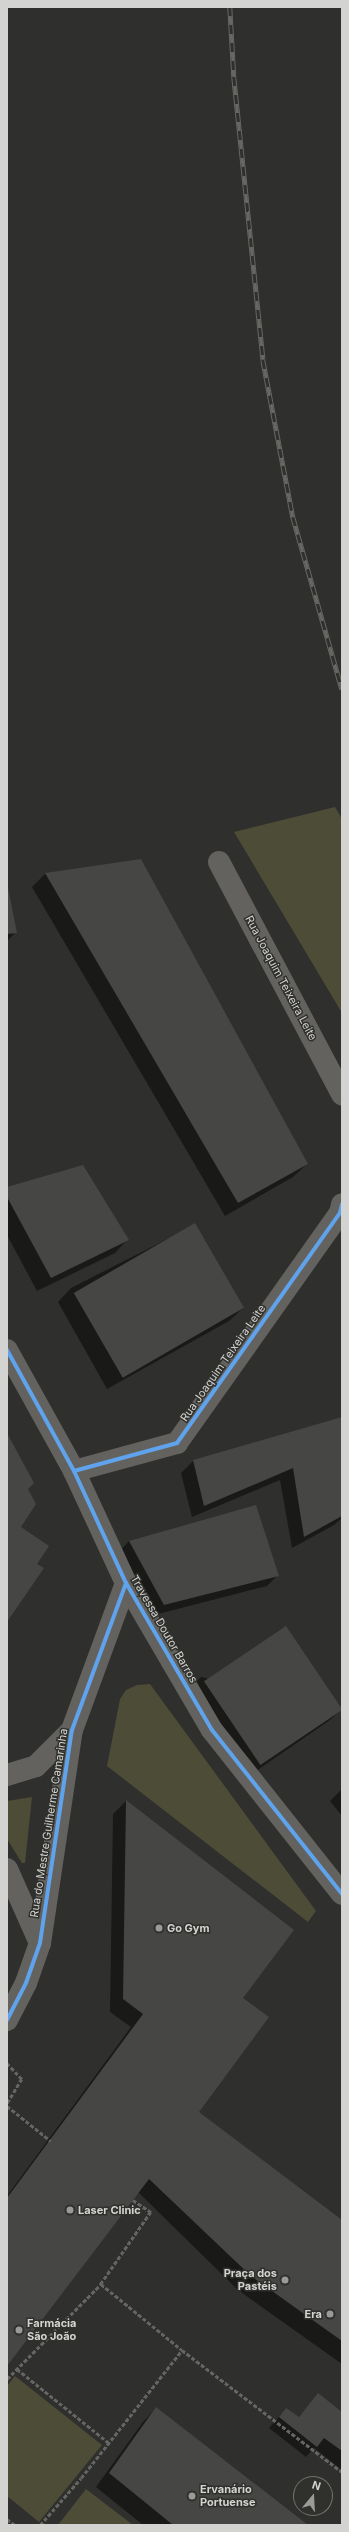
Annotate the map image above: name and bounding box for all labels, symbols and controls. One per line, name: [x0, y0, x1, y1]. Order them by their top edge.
street label: Rua Joaquim Teixeira Leite: [242, 913, 320, 1043]
street label: Rua Joaquim Teixeira Leite: [178, 1302, 268, 1424]
street label: Travessa Doutor Barros: [128, 1573, 200, 1685]
street label: Rua do Mestre Guilherme Camarinha: [28, 1728, 70, 1918]
place label: Go Gym: [167, 1921, 210, 1935]
marker: Go Gym: [154, 1923, 164, 1933]
place label: Laser Clinic: [78, 2203, 141, 2217]
marker: Laser Clinic: [65, 2205, 75, 2215]
place label: Praça dos Pastéis: [224, 2267, 277, 2293]
marker: Praça dos Pastéis: [280, 2275, 290, 2285]
place label: Era: [305, 2307, 322, 2321]
marker: Era: [325, 2309, 335, 2319]
place label: Farmácia São João: [27, 2317, 76, 2343]
marker: Farmácia São João: [14, 2325, 24, 2335]
north arrow: [293, 2476, 333, 2516]
text: N: [310, 2478, 323, 2493]
place label: Ervanário Portuense: [200, 2483, 255, 2509]
marker: Ervanário Portuense: [187, 2491, 197, 2501]

